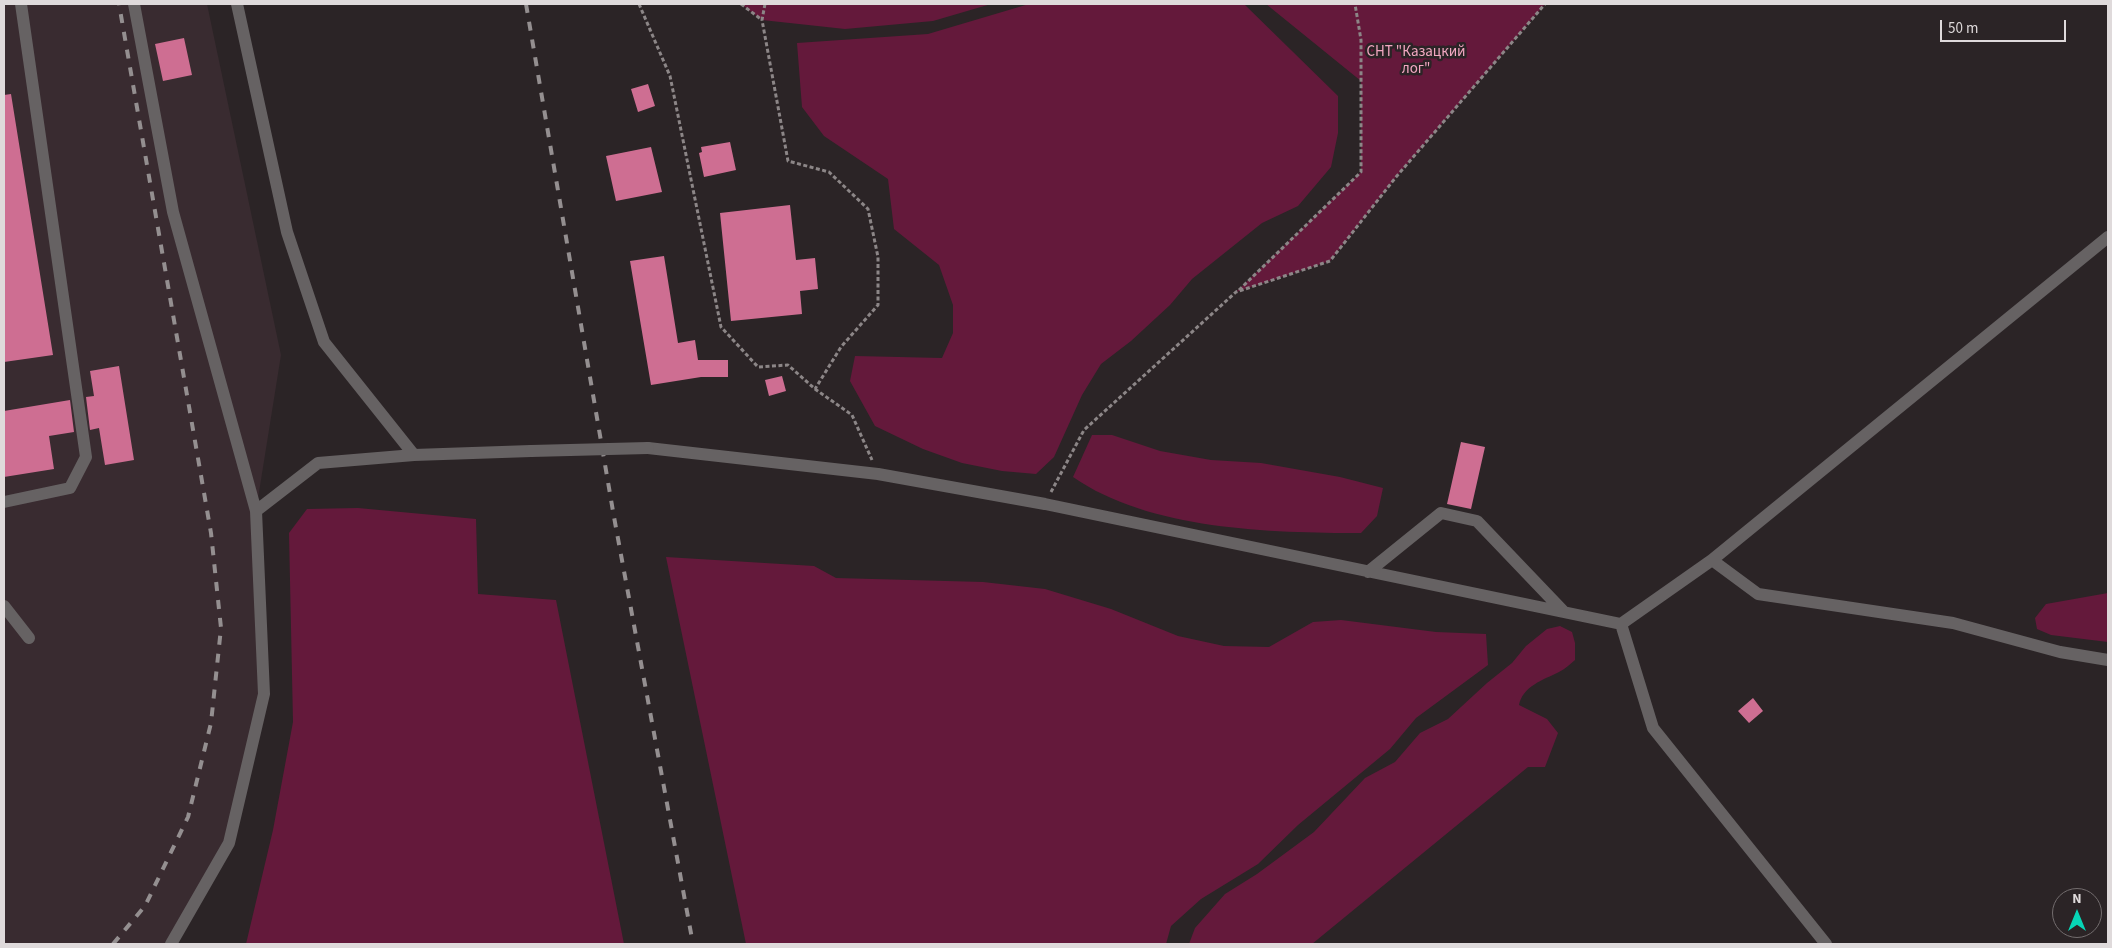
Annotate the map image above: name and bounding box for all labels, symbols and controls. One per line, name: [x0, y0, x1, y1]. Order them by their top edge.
scale bar: [1942, 10, 2068, 42]
text: 50 m: [1948, 18, 1978, 39]
park label: СНТ "Казацкий лог": [1366, 44, 1466, 79]
north arrow: [2052, 888, 2102, 938]
text: N: [2072, 889, 2082, 909]

